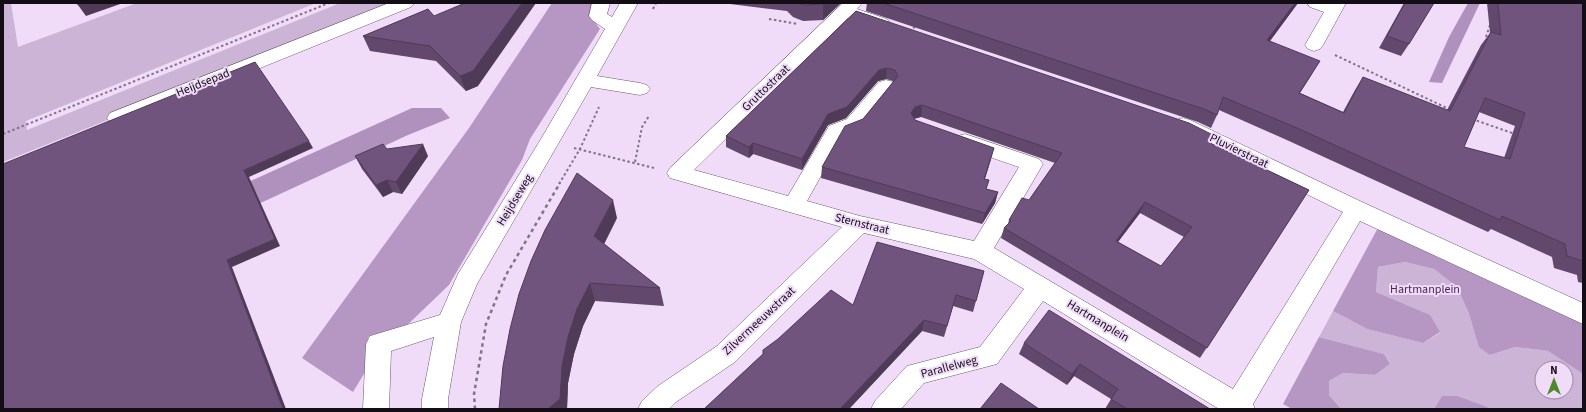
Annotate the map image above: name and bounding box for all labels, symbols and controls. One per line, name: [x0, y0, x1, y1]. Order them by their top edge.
street label: Gruttostraat: [738, 61, 794, 115]
street label: Heijdsepad: [174, 65, 232, 101]
street label: Pluvierstraat: [1207, 129, 1271, 173]
street label: Heijdseweg: [493, 171, 537, 229]
street label: Sternstraat: [833, 209, 891, 239]
park label: Hartmanplein: [1390, 281, 1460, 298]
street label: Zilvermeeuwstraat: [719, 283, 799, 359]
street label: Hartmanplein: [1064, 296, 1132, 346]
street label: Parallelweg: [919, 351, 979, 383]
north arrow: [1534, 360, 1574, 400]
text: N: [1550, 363, 1558, 378]

